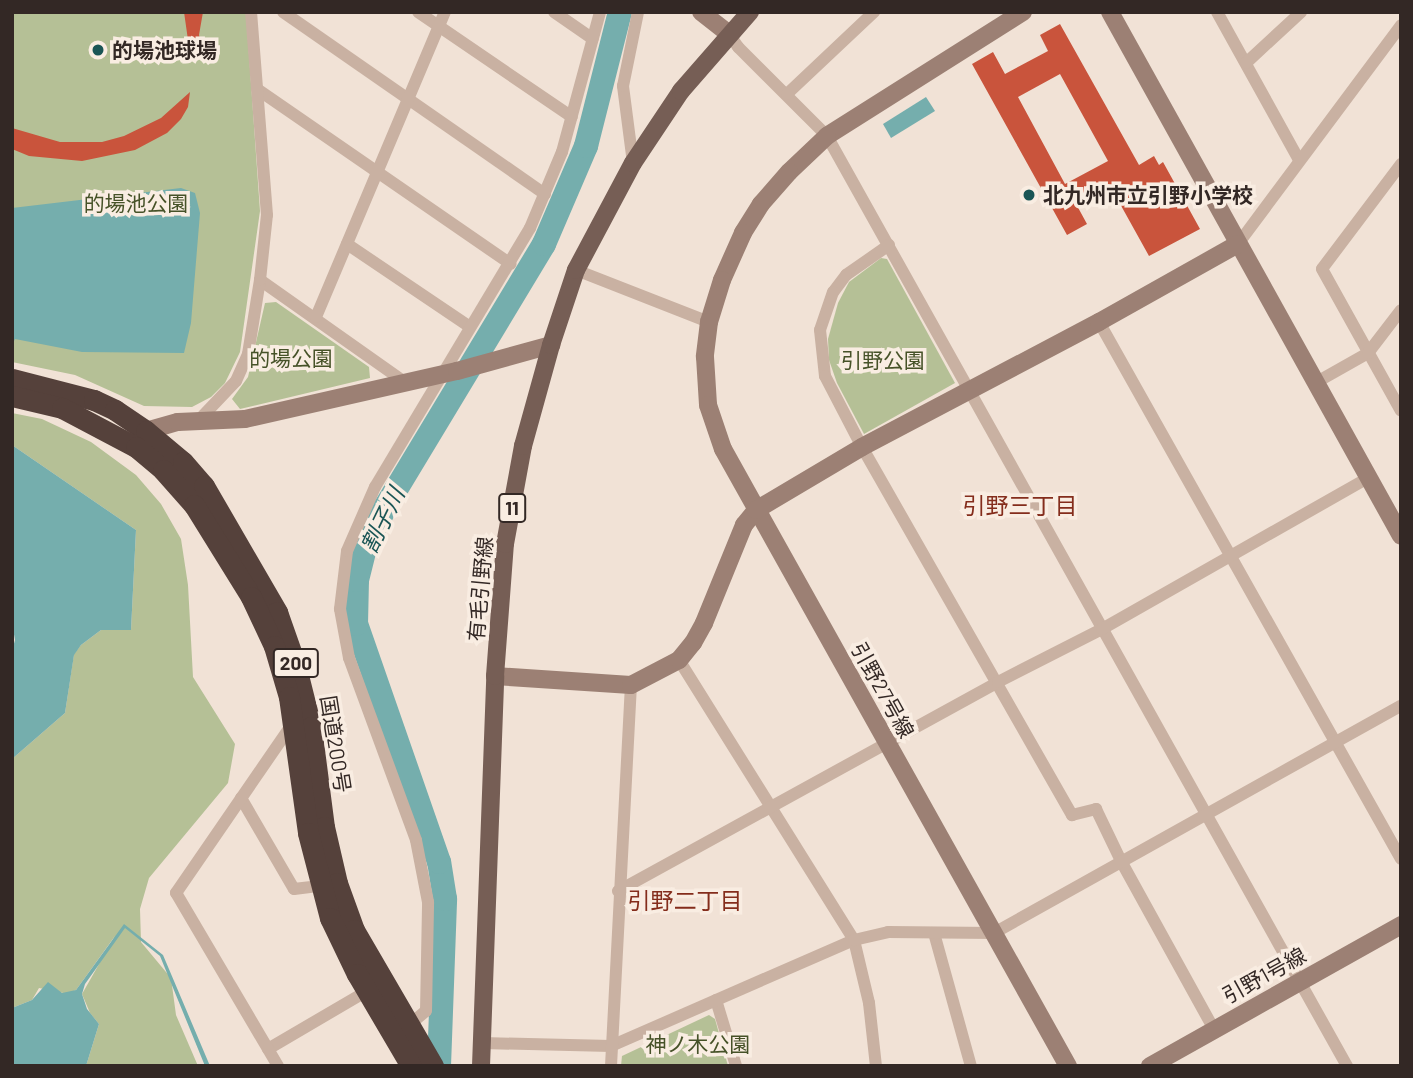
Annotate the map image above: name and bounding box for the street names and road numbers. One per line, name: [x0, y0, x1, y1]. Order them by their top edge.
road number: 11: [498, 492, 526, 524]
street label: 有毛引野線: [463, 536, 497, 642]
street label: 引野27号線: [846, 638, 920, 742]
road number: 200: [272, 648, 320, 678]
street label: 国道200号: [316, 694, 356, 794]
street label: 引野1号線: [1218, 942, 1310, 1008]

